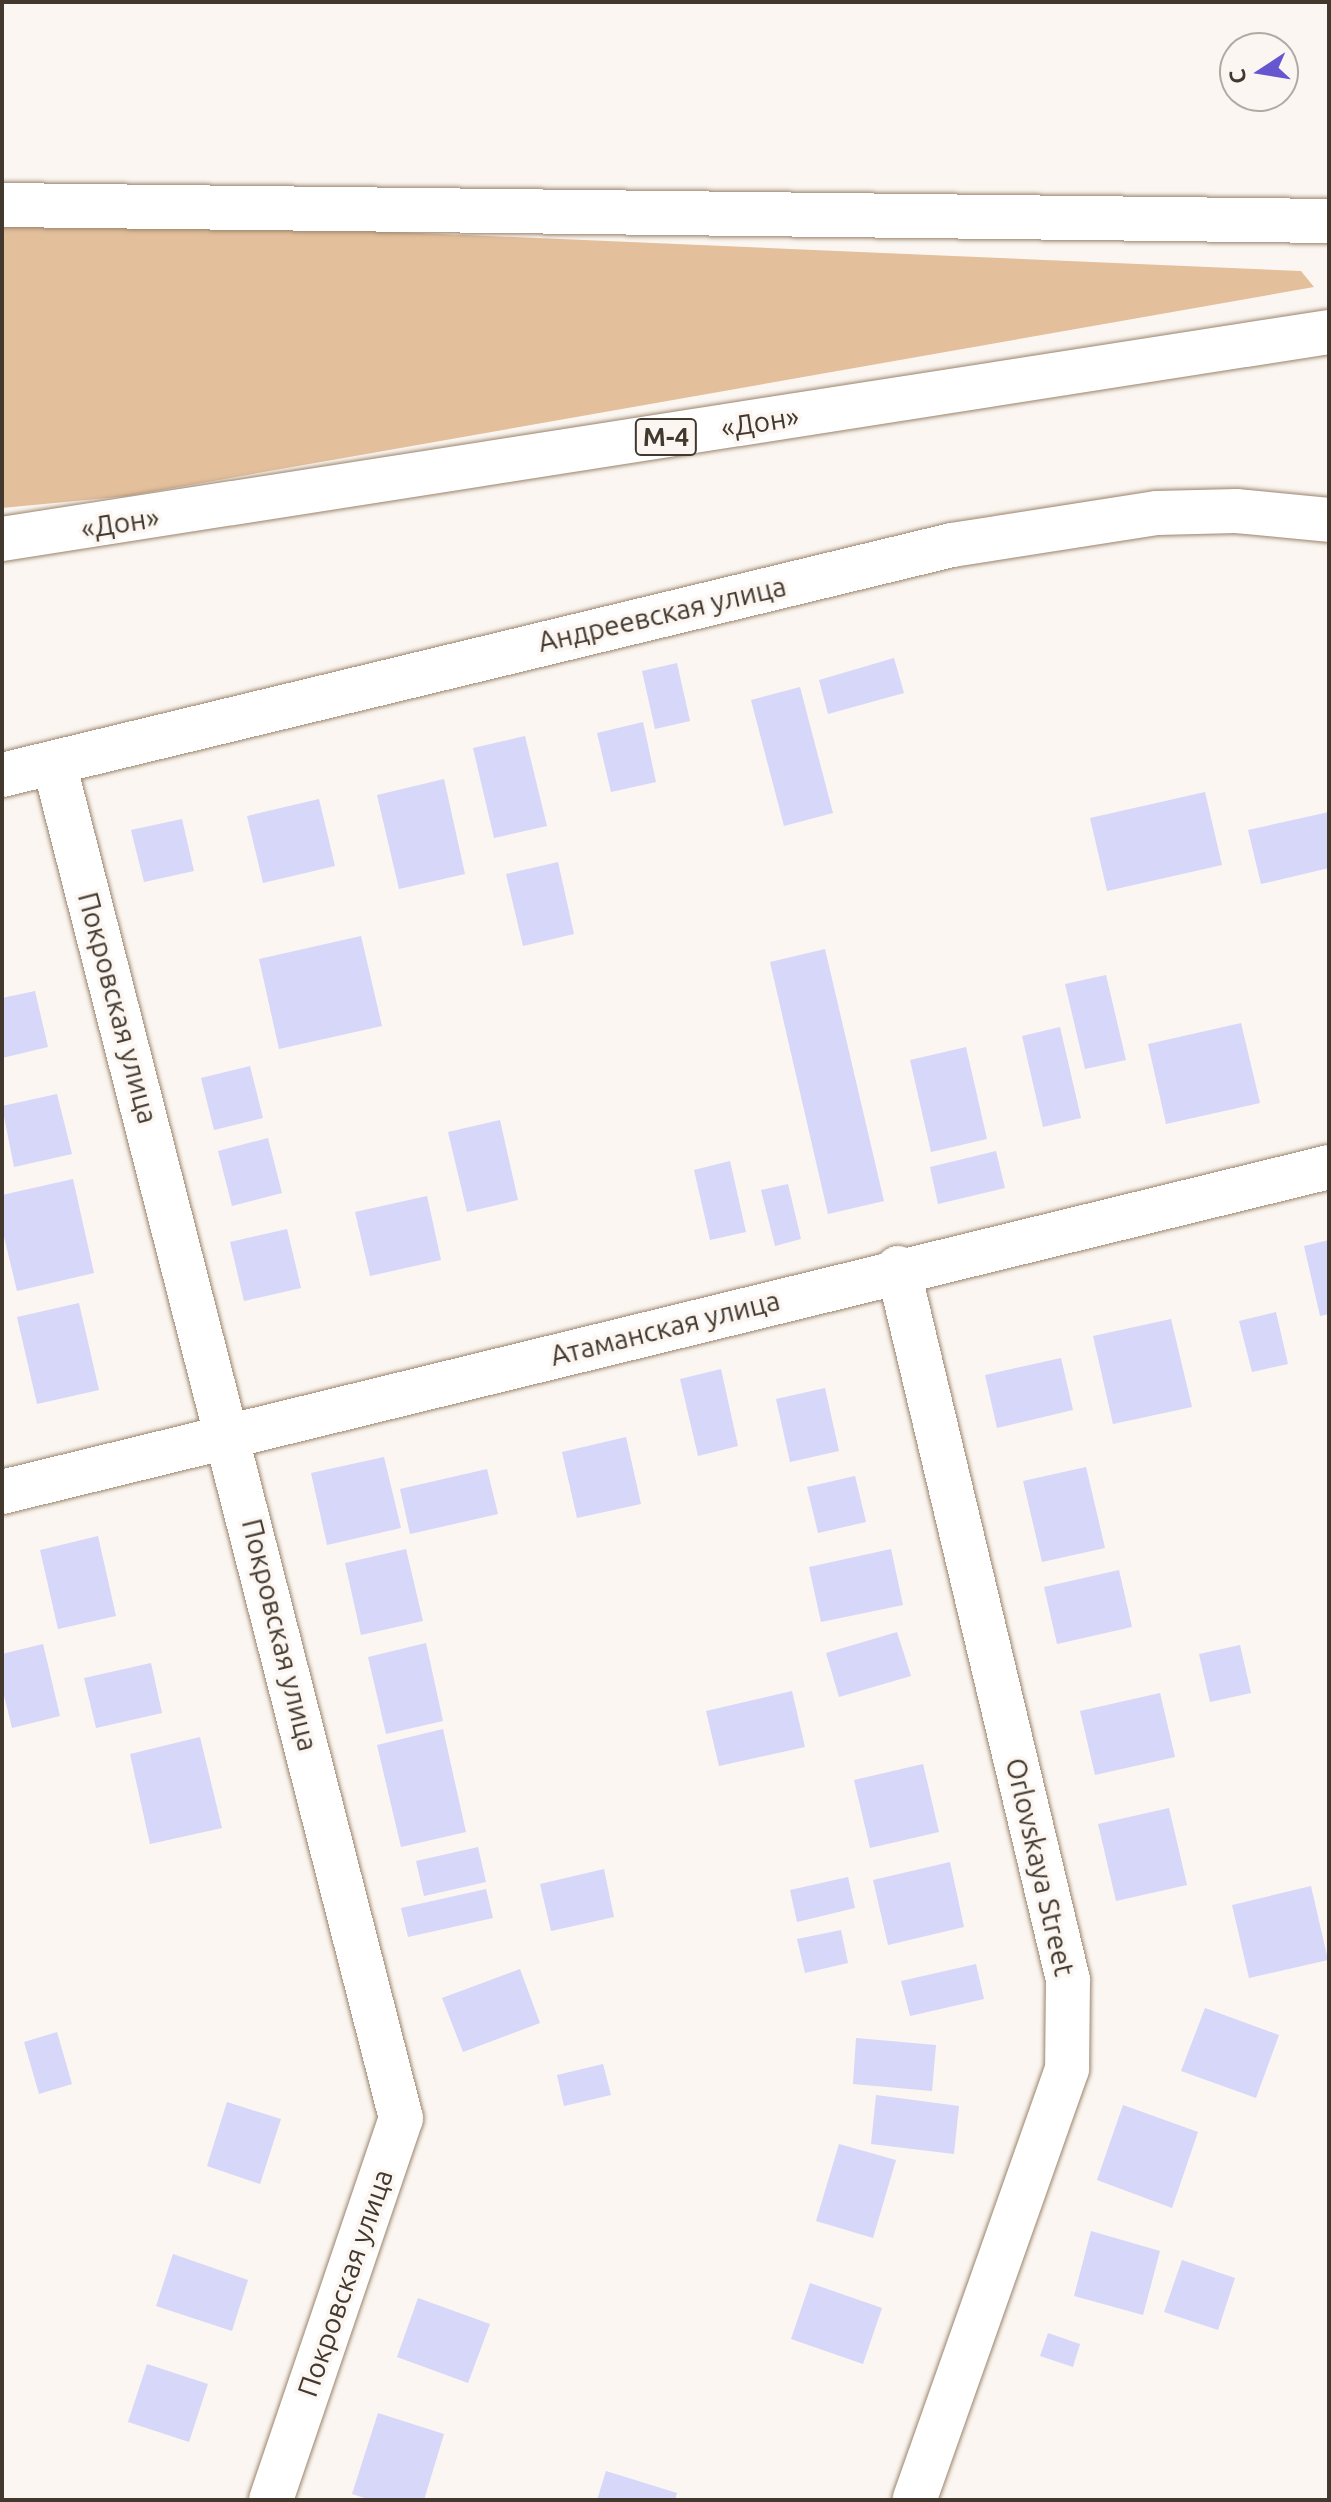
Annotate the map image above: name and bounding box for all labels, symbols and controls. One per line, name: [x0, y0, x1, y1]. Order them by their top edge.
north arrow: [1219, 32, 1299, 112]
text: С: [1223, 67, 1251, 86]
street label: «Дон»: [719, 399, 801, 445]
road number: М-4: [634, 415, 698, 459]
street label: «Дон»: [79, 500, 161, 546]
street label: Андреевская улица: [535, 569, 789, 659]
street label: Покровская улица: [71, 889, 165, 1127]
street label: Атаманская улица: [547, 1283, 783, 1373]
street label: Покровская улица: [235, 1515, 325, 1755]
street label: Orlovskaya Street: [999, 1755, 1081, 1979]
street label: Покровская улица: [290, 2165, 400, 2401]

